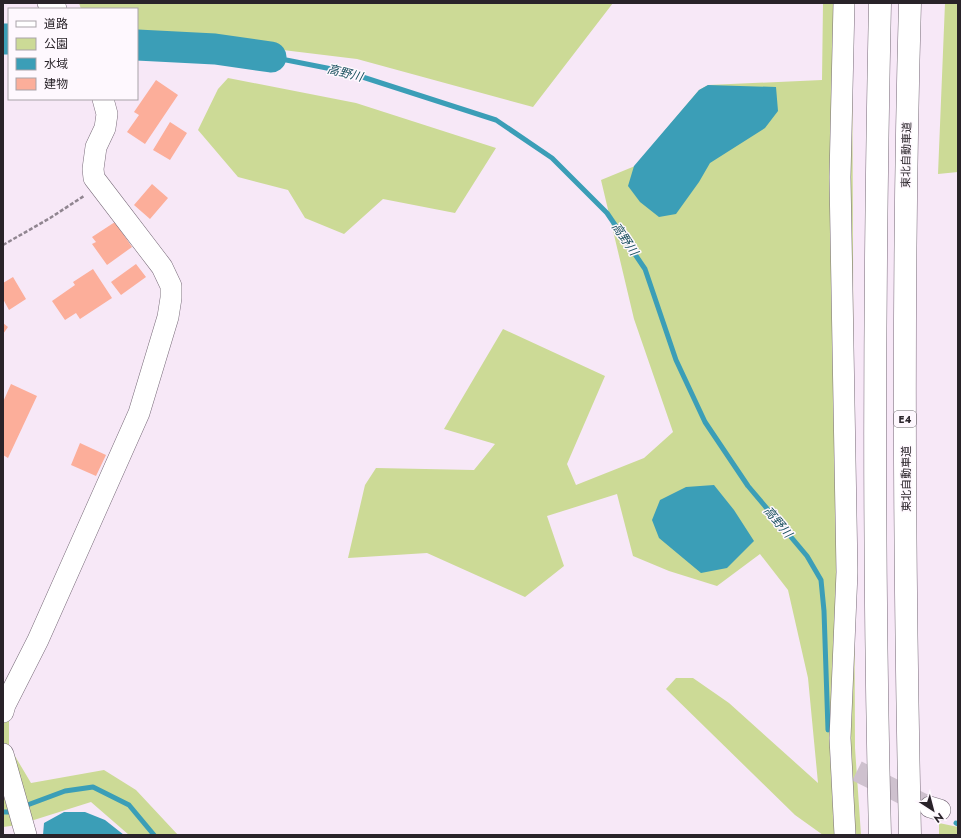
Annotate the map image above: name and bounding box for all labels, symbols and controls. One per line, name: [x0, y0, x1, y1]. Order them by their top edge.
legend: [8, 8, 138, 100]
text: 道路: [44, 15, 68, 33]
text: 公園: [44, 35, 68, 53]
text: 水域: [44, 55, 68, 73]
water label: 高野川: [325, 60, 367, 87]
text: 建物: [44, 75, 68, 93]
street label: 東北自動車道: [897, 122, 915, 188]
water label: 高野川: [607, 219, 644, 261]
road number: E4: [894, 411, 916, 427]
street label: 東北自動車道: [898, 446, 914, 512]
water label: 高野川: [760, 502, 798, 543]
north arrow: [913, 790, 953, 830]
text: N: [931, 809, 947, 827]

